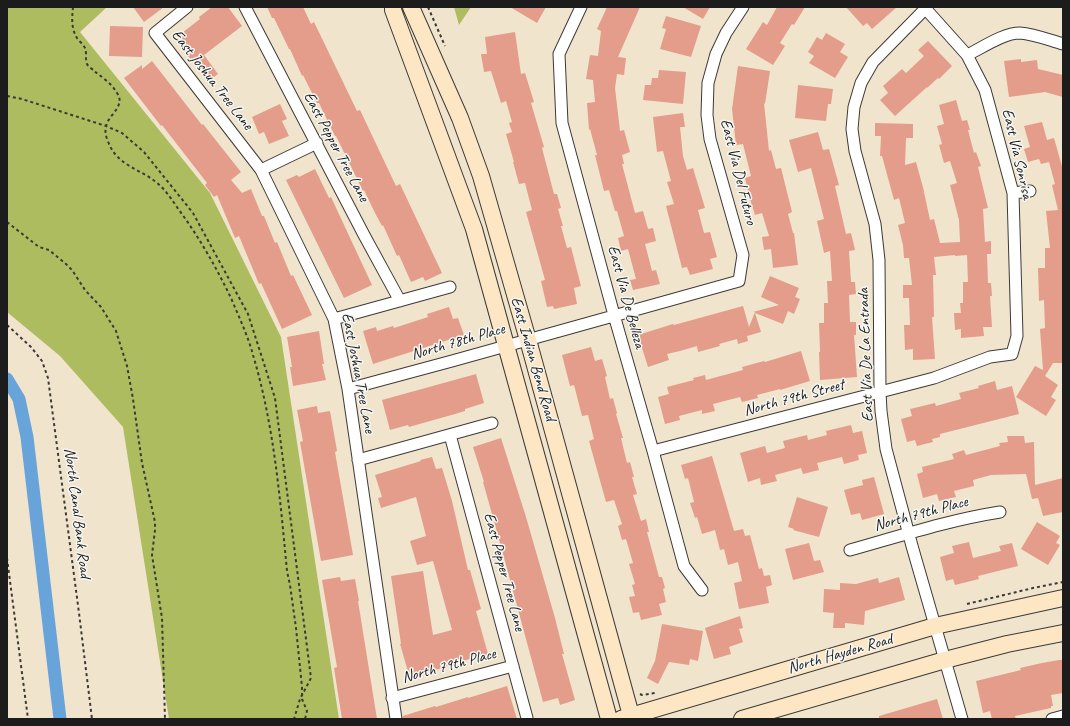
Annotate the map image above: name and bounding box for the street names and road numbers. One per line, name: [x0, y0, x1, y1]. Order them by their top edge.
street label: East Joshua Tree Lane: [167, 26, 257, 134]
street label: East Pepper Tree Lane: [299, 89, 373, 205]
street label: East Via Sonrisa: [997, 107, 1037, 201]
street label: East Via Del Futuro: [716, 117, 760, 227]
street label: East Via De Belleza: [603, 244, 649, 350]
street label: East Via De La Entrada: [854, 288, 878, 422]
street label: East Indian Bend Road: [506, 295, 560, 423]
street label: East Joshua Tree Lane: [337, 311, 379, 435]
street label: North 78th Place: [409, 319, 507, 365]
street label: North 79th Street: [742, 375, 846, 421]
street label: North Canal Bank Road: [59, 447, 95, 579]
street label: North 79th Place: [872, 492, 970, 536]
street label: East Pepper Tree Lane: [479, 511, 529, 633]
street label: North Hayden Road: [785, 630, 895, 678]
street label: North 79th Place: [400, 644, 498, 688]

